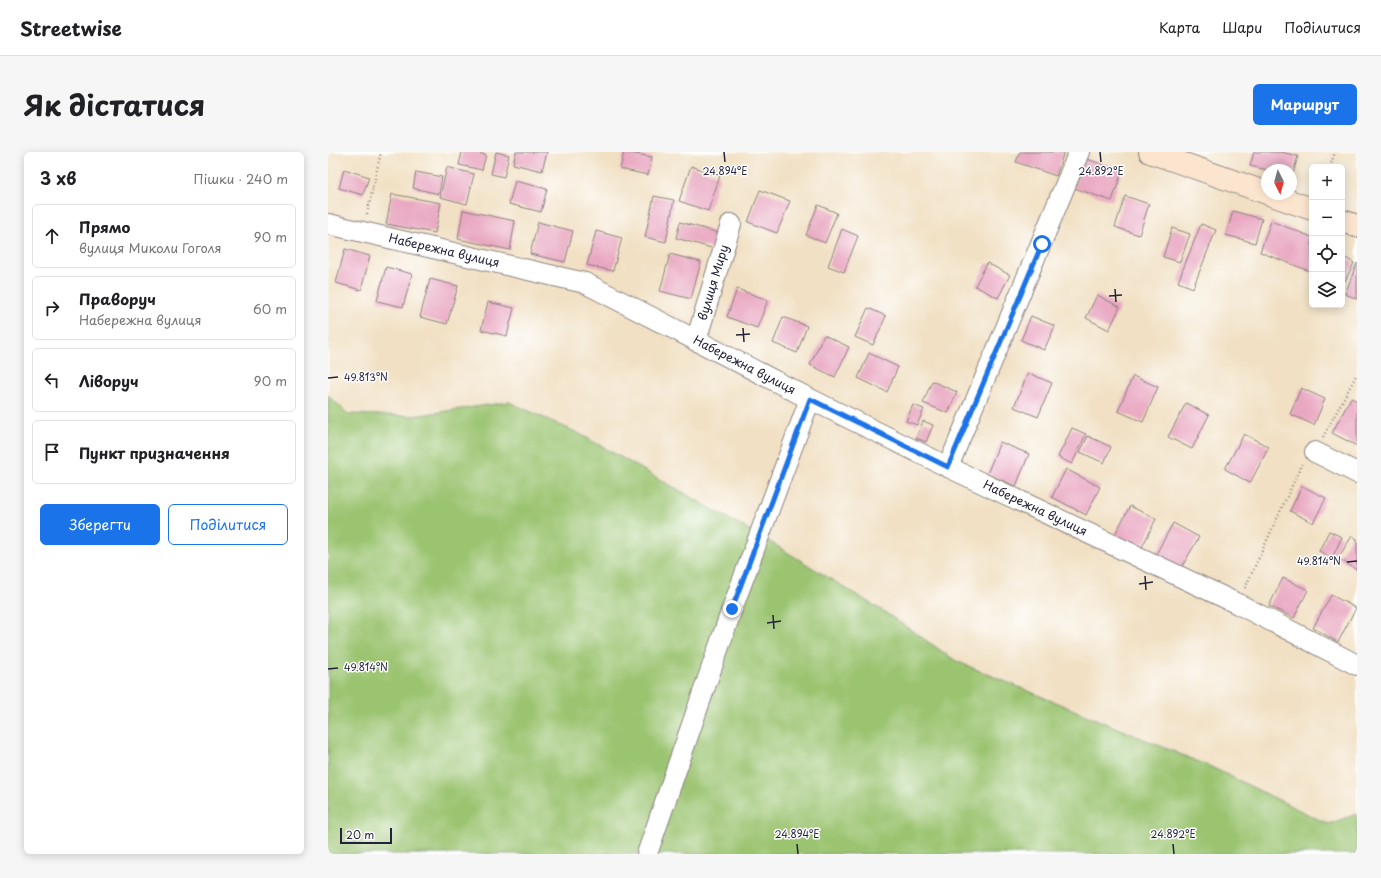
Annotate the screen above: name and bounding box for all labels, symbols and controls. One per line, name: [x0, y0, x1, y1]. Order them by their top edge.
text: Streetwise: [20, 14, 122, 42]
text: Карта: [1159, 17, 1200, 38]
text: Шари: [1222, 17, 1262, 38]
text: Поділитися: [1284, 17, 1361, 38]
text: Як дістатися: [24, 83, 205, 126]
button: Маршрут: [1253, 84, 1357, 125]
text: 24.894°E: [702, 163, 748, 178]
text: 24.892°E: [1078, 163, 1124, 178]
north arrow: [1261, 164, 1297, 200]
map controls: [1309, 164, 1345, 308]
button: +: [1309, 164, 1345, 200]
text: 3 хв: [40, 165, 76, 191]
text: Пішки · 240 m: [193, 169, 288, 188]
button: −: [1309, 200, 1345, 236]
text: Прямо: [79, 215, 130, 238]
icon: ahead: [41, 225, 63, 247]
text: 90 m: [254, 227, 287, 246]
street label: Набережна вулиця: [387, 228, 501, 271]
route start: [1033, 235, 1051, 253]
button: locate: [1309, 236, 1345, 272]
text: вулиця Миколи Гоголя: [79, 238, 222, 257]
street label: вулиця Миру: [693, 242, 732, 322]
button: layers: [1309, 272, 1345, 308]
text: Праворуч: [79, 287, 156, 310]
icon: right: [41, 297, 63, 319]
text: 60 m: [253, 299, 287, 318]
text: Набережна вулиця: [79, 310, 202, 329]
street label: Набережна вулиця: [690, 330, 799, 398]
icon: left: [41, 369, 63, 391]
text: Ліворуч: [79, 369, 139, 392]
text: 49.813°N: [344, 369, 388, 384]
text: 90 m: [254, 371, 287, 390]
icon: arrive: [41, 441, 63, 463]
text: Пункт призначення: [79, 441, 230, 464]
street label: Набережна вулиця: [980, 475, 1091, 540]
button: Зберегти: [40, 504, 160, 545]
button: Поділитися: [168, 504, 288, 545]
text: 49.814°N: [1297, 553, 1341, 568]
route end: [723, 600, 741, 618]
text: 49.814°N: [344, 659, 388, 674]
scale bar: [340, 826, 392, 845]
text: 20 m: [346, 826, 374, 843]
text: 24.894°E: [774, 826, 820, 841]
text: 24.892°E: [1150, 826, 1196, 841]

